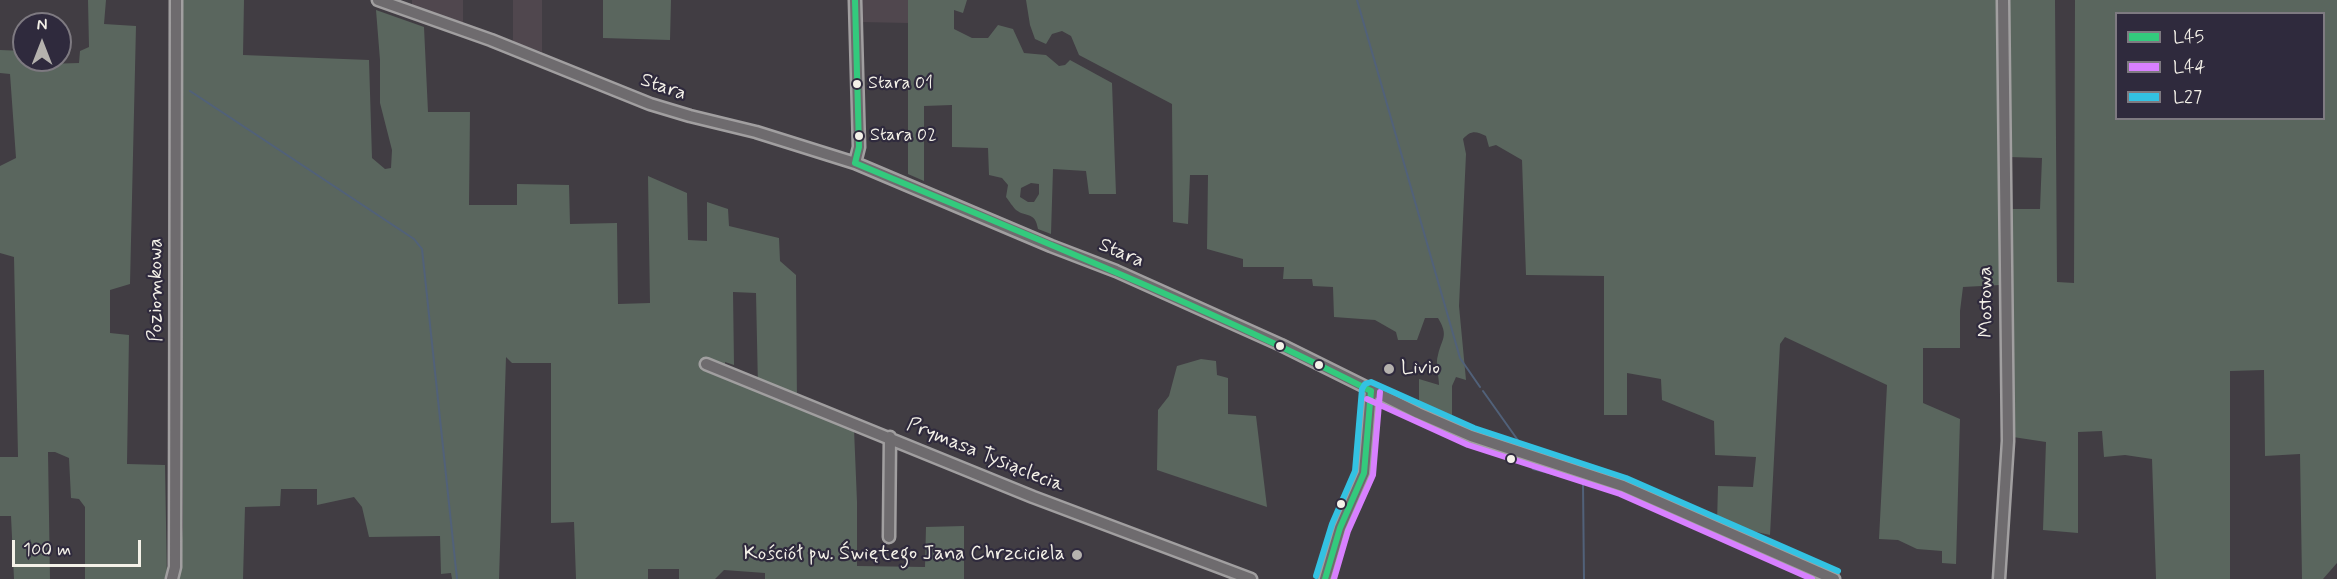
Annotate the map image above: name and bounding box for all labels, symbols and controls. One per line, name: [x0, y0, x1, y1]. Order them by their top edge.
north arrow: [12, 12, 72, 72]
legend: [2115, 12, 2325, 120]
text: N: [37, 15, 47, 36]
text: L45: [2173, 25, 2204, 49]
text: L44: [2173, 55, 2206, 79]
street label: Stara: [637, 69, 689, 107]
place label: Stara 01: [868, 73, 933, 95]
marker: Stara 01: [851, 78, 863, 90]
text: L27: [2173, 85, 2202, 109]
place label: Stara 02: [870, 125, 937, 147]
marker: Stara 02: [853, 130, 865, 142]
street label: Stara: [1095, 234, 1147, 274]
street label: Poziomkowa: [145, 238, 169, 342]
street label: Mostowa: [1974, 266, 2000, 338]
unlabelled marker: [1274, 340, 1286, 352]
place label: Livio: [1401, 357, 1440, 381]
unlabelled marker: [1313, 359, 1325, 371]
marker: Livio: [1382, 362, 1396, 376]
street label: Prymasa Tysiąclecia: [903, 414, 1067, 498]
unlabelled marker: [1505, 453, 1517, 465]
unlabelled marker: [1335, 498, 1347, 510]
scale bar: [15, 528, 144, 566]
text: 100 m: [23, 538, 71, 562]
place label: Kościół pw. Świętego Jana Chrzciciela: [744, 543, 1065, 567]
marker: Kościół pw. Świętego Jana Chrzciciela: [1070, 548, 1084, 562]

